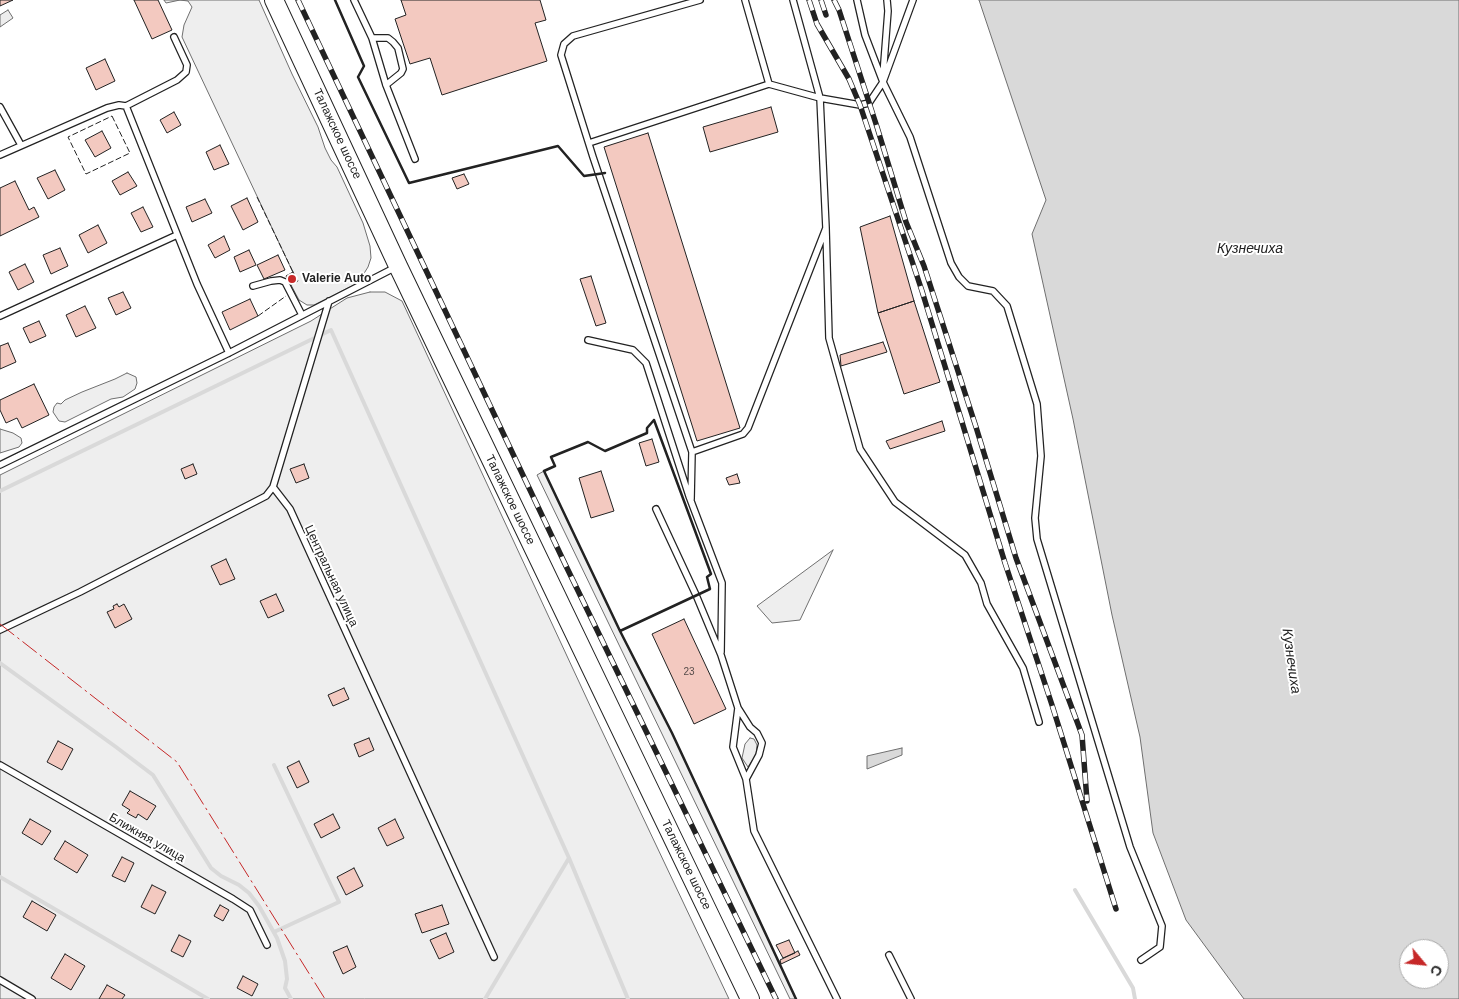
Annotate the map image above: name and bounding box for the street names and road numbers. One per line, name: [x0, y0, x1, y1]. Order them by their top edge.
street label: Талажское шоссе: [310, 86, 364, 182]
street label: Талажское шоссе: [482, 453, 538, 547]
street label: Центральная улица: [301, 523, 361, 629]
street label: Ближняя улица: [106, 810, 188, 866]
street label: Талажское шоссе: [658, 818, 714, 912]

